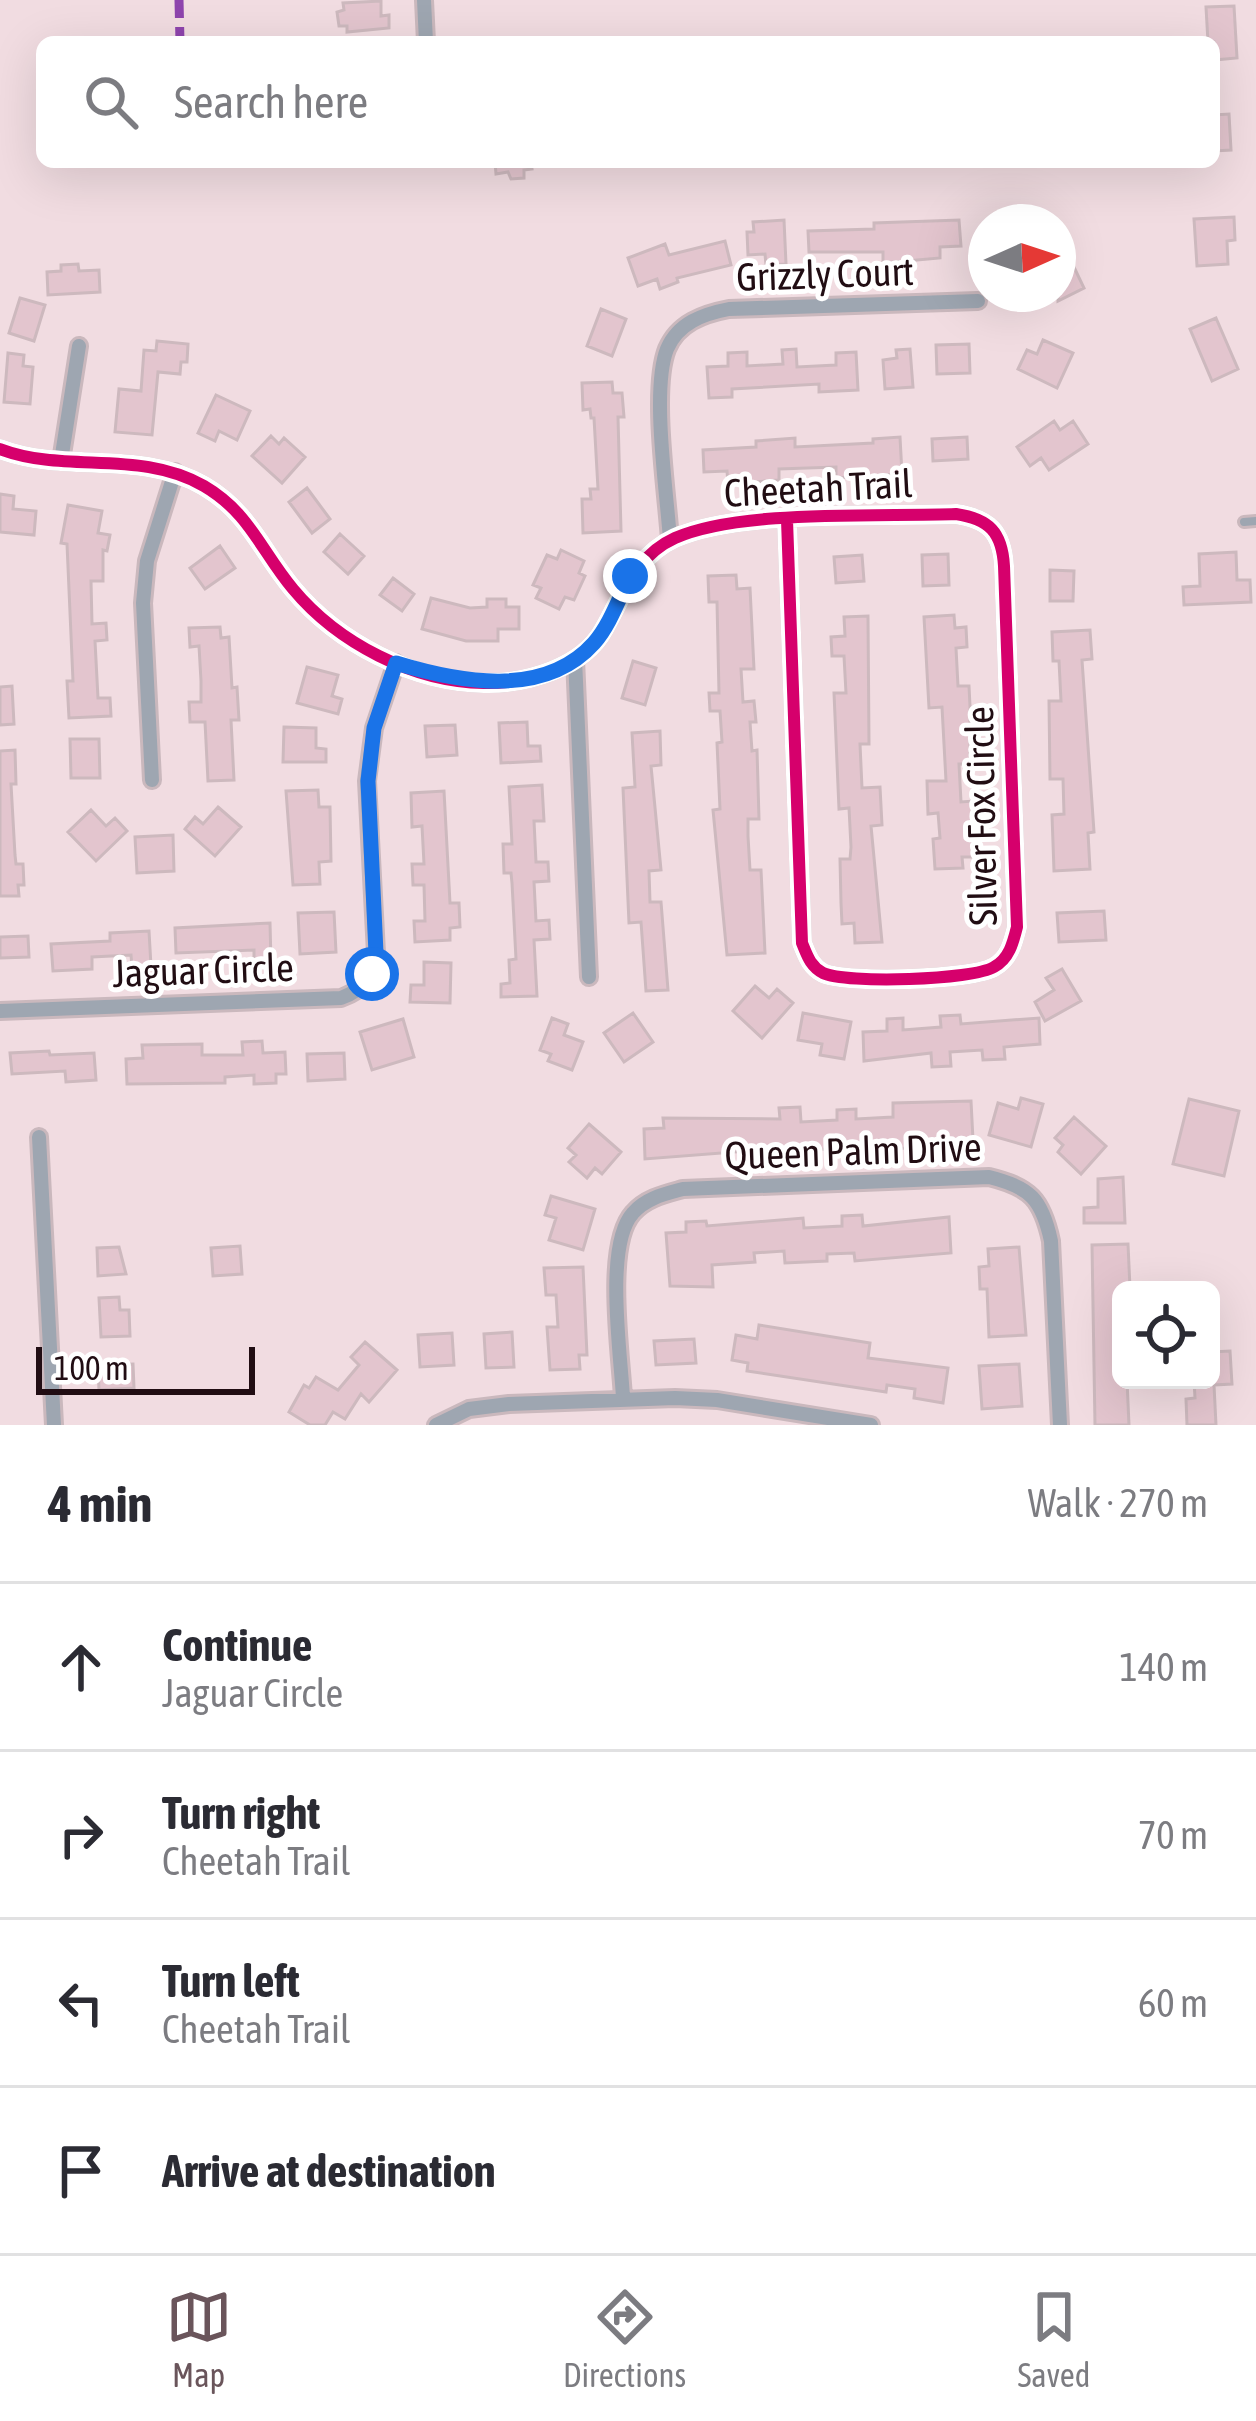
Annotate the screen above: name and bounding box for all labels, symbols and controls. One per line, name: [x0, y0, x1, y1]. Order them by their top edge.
search box: [36, 36, 1220, 168]
icon: search: [78, 69, 144, 135]
text: Search here: [174, 76, 368, 128]
north arrow: [968, 204, 1076, 312]
street label: Grizzly Court: [735, 249, 915, 299]
street label: Cheetah Trail: [723, 461, 913, 515]
route end: [603, 549, 657, 603]
street label: Silver Fox Circle: [957, 706, 1005, 926]
street label: Jaguar Circle: [112, 945, 294, 995]
route start: [345, 947, 399, 1001]
street label: Queen Palm Drive: [724, 1125, 982, 1177]
map controls: [1112, 1281, 1220, 1389]
button: locate: [1112, 1281, 1220, 1389]
scale bar: [36, 1341, 255, 1394]
text: 100 m: [54, 1349, 129, 1387]
text: 4 min: [48, 1474, 152, 1533]
text: Walk · 270 m: [1028, 1481, 1208, 1525]
text: Continue: [162, 1619, 313, 1671]
icon: ahead: [48, 1634, 114, 1700]
text: 140 m: [1120, 1645, 1208, 1689]
text: Jaguar Circle: [162, 1671, 343, 1715]
text: Turn right: [162, 1787, 320, 1839]
icon: right: [48, 1802, 114, 1868]
text: 70 m: [1138, 1813, 1208, 1857]
text: Cheetah Trail: [162, 1839, 350, 1883]
text: Turn left: [162, 1955, 300, 2007]
icon: left: [48, 1970, 114, 2036]
text: 60 m: [1138, 1981, 1208, 2025]
text: Cheetah Trail: [162, 2007, 350, 2051]
icon: arrive: [48, 2138, 114, 2204]
text: Arrive at destination: [162, 2145, 496, 2197]
tab: Map: [166, 2284, 232, 2394]
tab: Directions: [563, 2284, 686, 2394]
tab: Saved: [1017, 2284, 1090, 2394]

